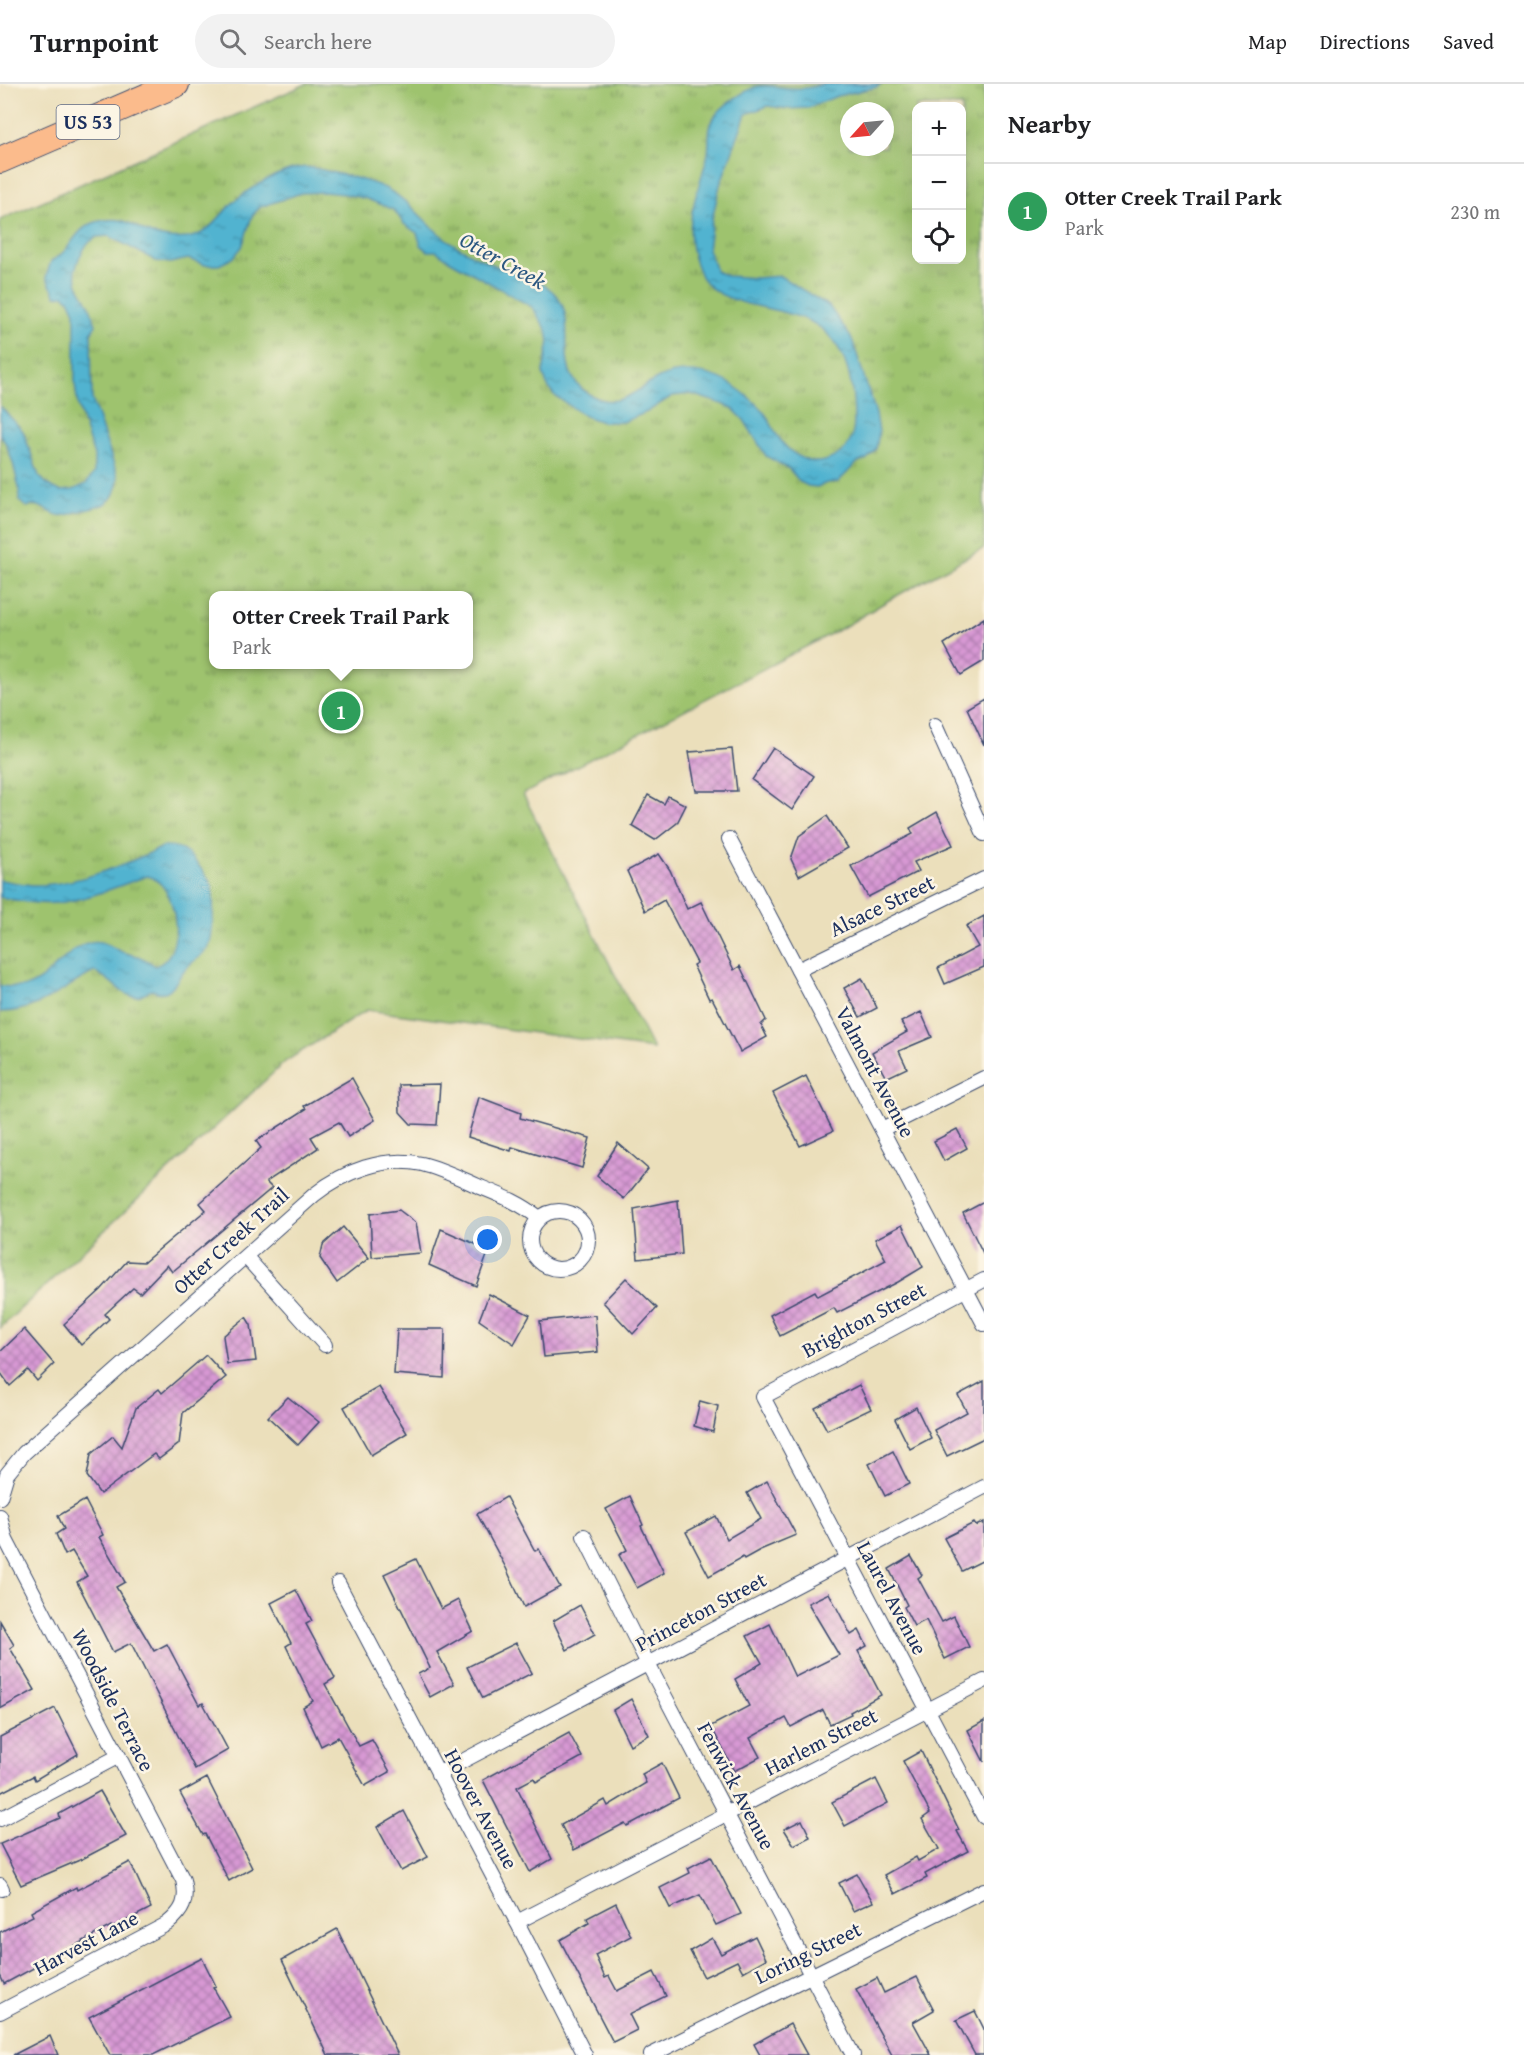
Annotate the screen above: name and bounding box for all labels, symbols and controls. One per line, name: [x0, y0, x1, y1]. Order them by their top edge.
search box: [195, 14, 615, 68]
text: Turnpoint: [30, 21, 159, 62]
icon: search: [216, 25, 249, 58]
text: Search here: [264, 25, 372, 57]
text: Map: [1248, 26, 1287, 57]
text: Directions: [1320, 26, 1410, 57]
text: Saved: [1443, 26, 1494, 57]
north arrow: [840, 102, 894, 156]
map controls: [912, 102, 966, 264]
button: +: [912, 102, 966, 156]
text: Nearby: [1008, 104, 1091, 143]
road number: US 53: [56, 105, 119, 139]
button: −: [912, 156, 966, 210]
text: Otter Creek Trail Park: [1065, 181, 1282, 213]
text: 1: [1022, 197, 1033, 226]
text: 230 m: [1450, 197, 1500, 226]
button: locate: [912, 210, 966, 264]
text: Park: [1065, 213, 1104, 242]
water label: Otter Creek: [454, 223, 553, 297]
popup: [209, 591, 473, 669]
text: Otter Creek Trail Park: [233, 600, 449, 632]
text: Park: [233, 632, 271, 661]
pin: 1: [322, 688, 360, 734]
street label: Alsace Street: [824, 866, 940, 944]
street label: Valmont Avenue: [828, 1001, 923, 1143]
street label: Otter Creek Trail: [166, 1180, 296, 1301]
your location: [473, 1225, 502, 1254]
street label: Brighton Street: [796, 1274, 932, 1365]
street label: Laurel Avenue: [849, 1535, 935, 1660]
street label: Princeton Street: [630, 1564, 772, 1659]
street label: Woodside Terrace: [64, 1623, 163, 1777]
street label: Harlem Street: [759, 1700, 883, 1783]
street label: Fenwick Avenue: [690, 1716, 783, 1855]
street label: Hoover Avenue: [437, 1743, 526, 1875]
street label: Harvest Lane: [28, 1902, 144, 1983]
street label: Loring Street: [749, 1913, 867, 1992]

